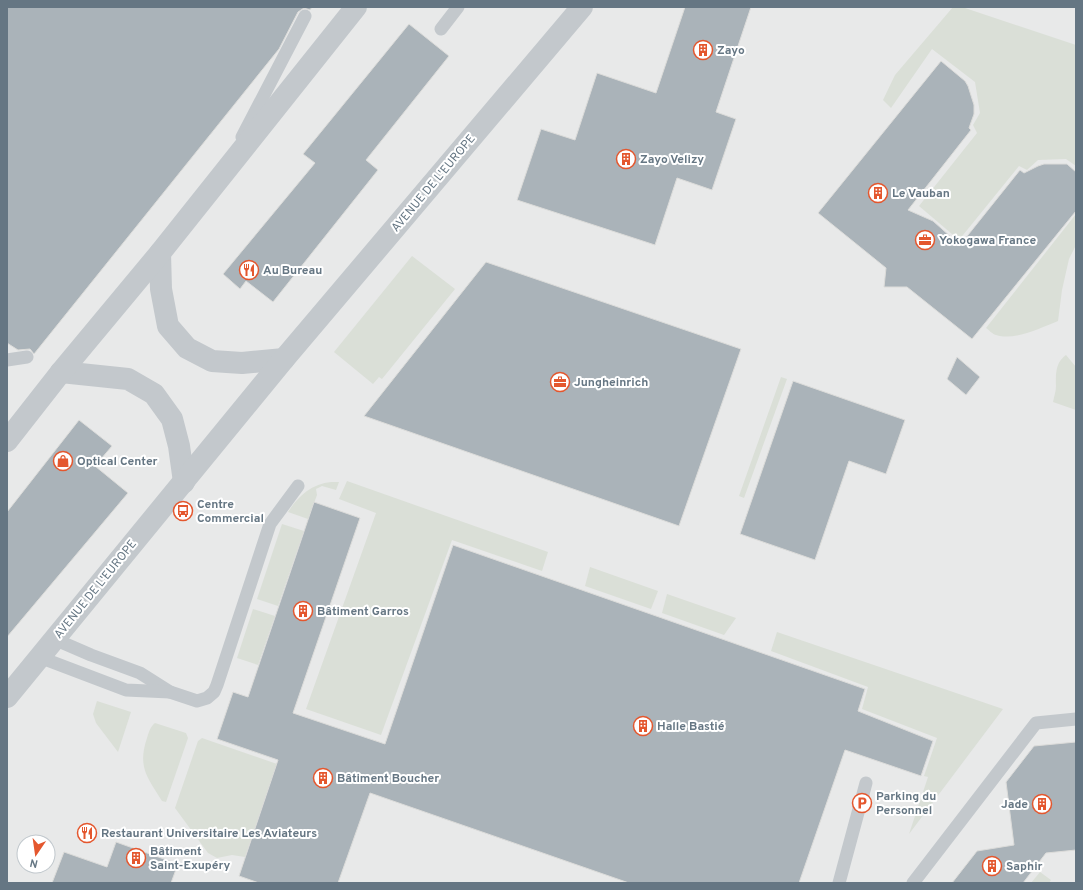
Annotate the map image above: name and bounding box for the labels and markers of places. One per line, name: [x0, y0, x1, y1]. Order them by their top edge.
building icon: Zayo: [692, 39, 714, 61]
place label: Zayo: [717, 43, 745, 59]
building icon: Zayo Velizy: [615, 148, 637, 170]
place label: Zayo Velizy: [640, 152, 704, 168]
building icon: Le Vauban: [867, 182, 889, 204]
place label: Le Vauban: [892, 186, 950, 202]
office icon: Yokogawa France: [914, 229, 936, 251]
place label: Yokogawa France: [939, 233, 1036, 249]
restaurant icon: Au Bureau: [238, 259, 260, 281]
place label: Au Bureau: [263, 263, 322, 279]
office icon: Jungheinrich: [549, 371, 571, 393]
place label: Jungheinrich: [574, 375, 648, 391]
shop icon: Optical Center: [52, 450, 74, 472]
place label: Optical Center: [77, 454, 158, 470]
place label: Centre Commercial: [197, 497, 264, 527]
bus stop icon: Centre Commercial: [172, 500, 194, 522]
building icon: Bâtiment Garros: [292, 600, 314, 622]
place label: Bâtiment Garros: [317, 604, 409, 620]
building icon: Halle Bastié: [632, 715, 654, 737]
place label: Halle Bastié: [657, 719, 725, 735]
building icon: Bâtiment Boucher: [312, 767, 334, 789]
place label: Bâtiment Boucher: [337, 771, 439, 787]
place label: Parking du Personnel: [876, 789, 936, 819]
parking icon: Parking du Personnel: [851, 792, 873, 814]
building icon: Jade: [1031, 793, 1053, 815]
place label: Jade: [1001, 797, 1028, 813]
restaurant icon: Restaurant Universitaire Les Aviateurs: [76, 822, 98, 844]
place label: Restaurant Universitaire Les Aviateurs: [101, 826, 317, 842]
place label: Bâtiment Saint-Exupéry: [150, 844, 231, 874]
building icon: Bâtiment Saint-Exupéry: [125, 847, 147, 869]
building icon: Saphir: [981, 855, 1003, 877]
place label: Saphir: [1006, 859, 1043, 875]

